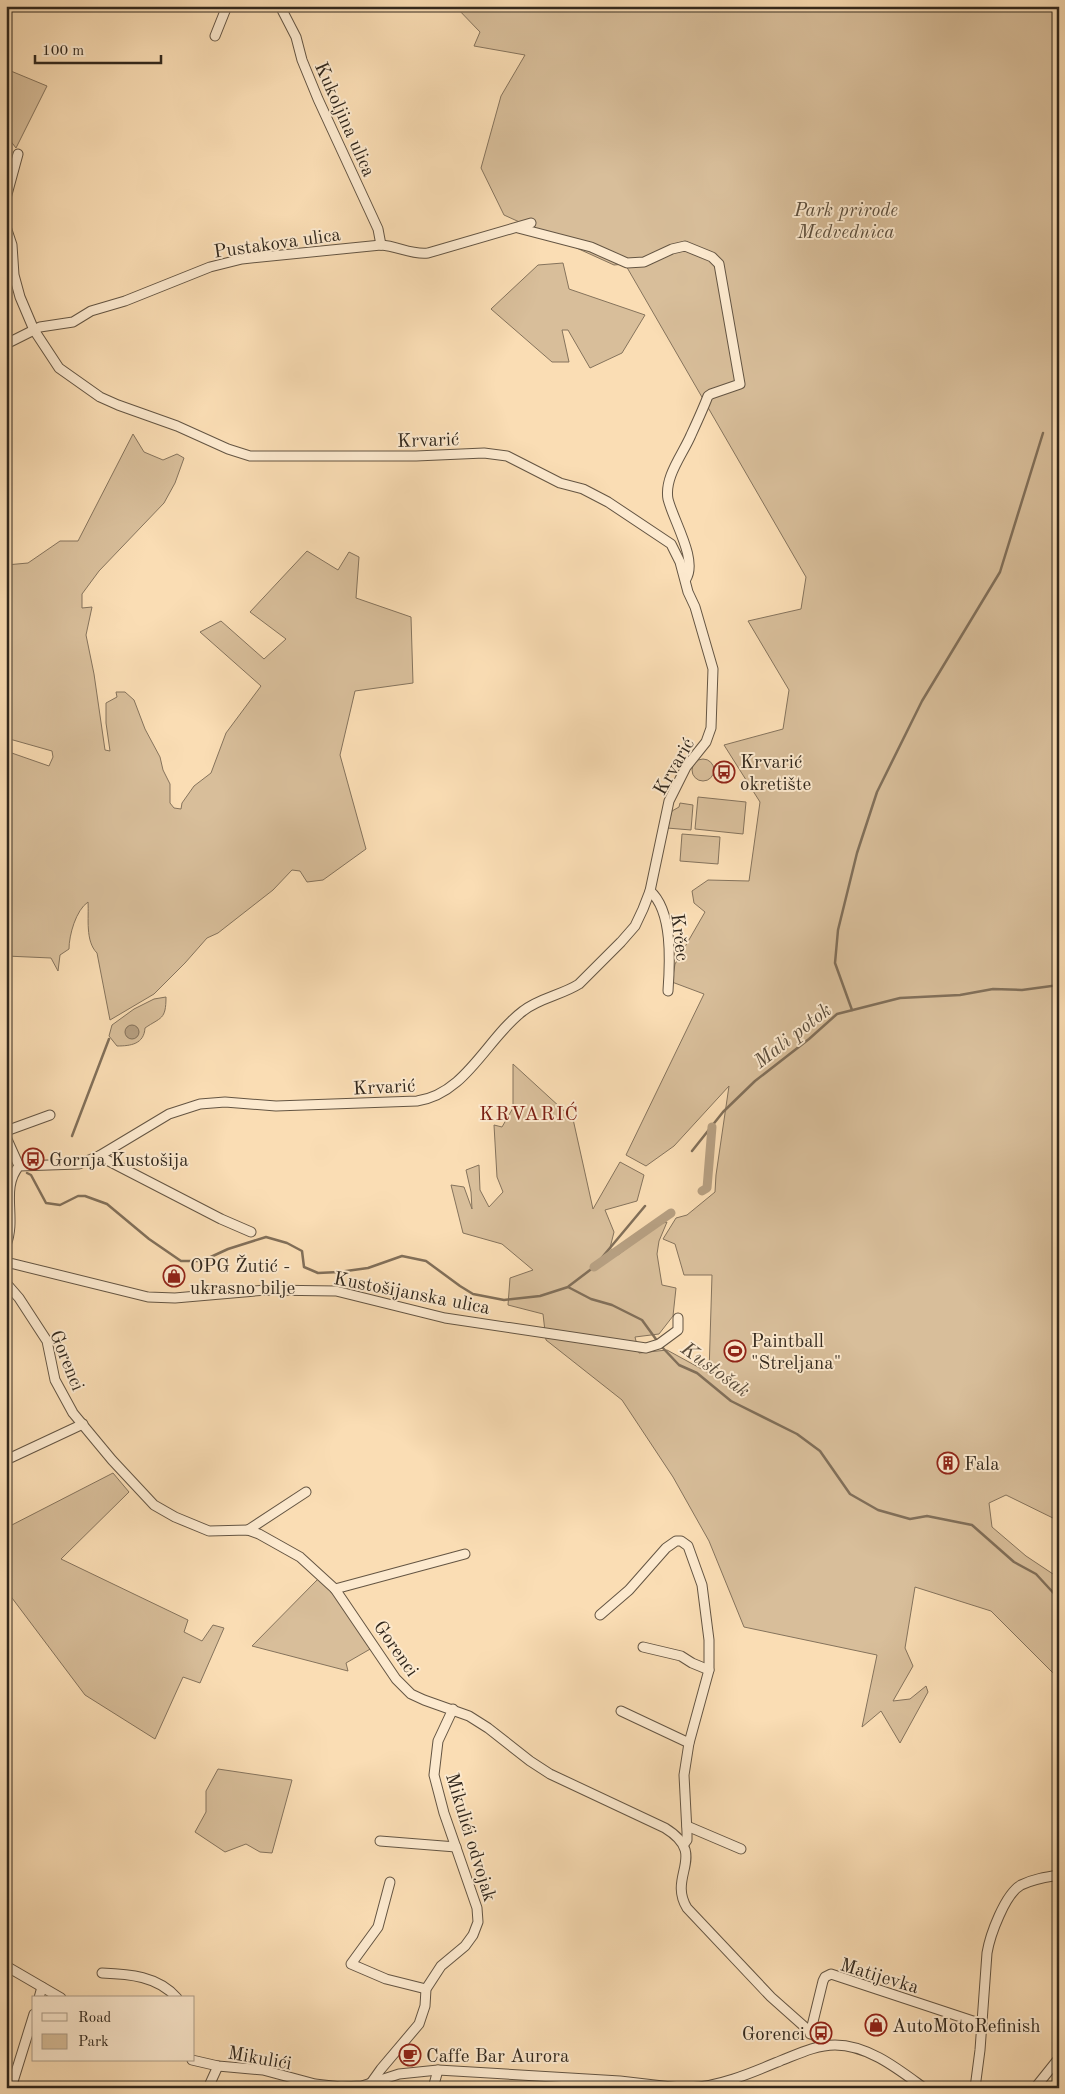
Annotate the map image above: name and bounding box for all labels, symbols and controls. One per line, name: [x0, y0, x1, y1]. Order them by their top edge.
scale bar: [35, 32, 161, 64]
text: 100 m: [42, 44, 84, 59]
street label: Kukoljina ulica: [310, 60, 378, 181]
park label: Park prirode Medvednica: [793, 202, 898, 243]
street label: Pustakova ulica: [213, 226, 343, 263]
street label: Krvarić: [397, 431, 460, 452]
street label: Krvarić: [651, 736, 699, 799]
place label: Krvarić okretište: [740, 754, 811, 795]
bus stop icon: Krvarić okretište: [712, 760, 736, 784]
street label: Krčec: [666, 913, 691, 962]
water label: Mali potok: [750, 1000, 836, 1073]
street label: Krvarić: [353, 1077, 416, 1100]
district label: KRVARIĆ: [479, 1101, 579, 1125]
bus stop icon: Gornja Kustošija: [21, 1147, 45, 1171]
place label: Gornja Kustošija: [49, 1152, 189, 1171]
place label: OPG Žutić - ukrasno bilje: [190, 1254, 295, 1299]
shop icon: OPG Žutić - ukrasno bilje: [162, 1264, 186, 1288]
street label: Kustošijanska ulica: [332, 1270, 492, 1319]
street label: Gorenci: [45, 1328, 86, 1394]
place label: Paintball "Streljana": [751, 1333, 841, 1374]
water label: Kustošak: [676, 1339, 753, 1402]
sports icon: Paintball "Streljana": [723, 1339, 747, 1363]
building icon: Fala: [936, 1451, 960, 1475]
place label: Fala: [964, 1456, 1000, 1475]
street label: Gorenci: [369, 1618, 421, 1681]
street label: Mikulići odvojak: [441, 1771, 498, 1904]
street label: Matijevka: [838, 1956, 921, 1999]
legend: [32, 1996, 195, 2062]
text: Road: [78, 2011, 112, 2026]
shop icon: AutoMotoRefinish: [864, 2013, 888, 2037]
place label: AutoMotoRefinish: [892, 2018, 1041, 2037]
bus stop icon: Gorenci: [809, 2021, 833, 2045]
place label: Gorenci: [742, 2026, 805, 2045]
text: Park: [78, 2035, 109, 2050]
cafe icon: Caffe Bar Aurora: [398, 2043, 422, 2067]
street label: Mikulići: [226, 2044, 293, 2074]
place label: Caffe Bar Aurora: [426, 2048, 570, 2067]

